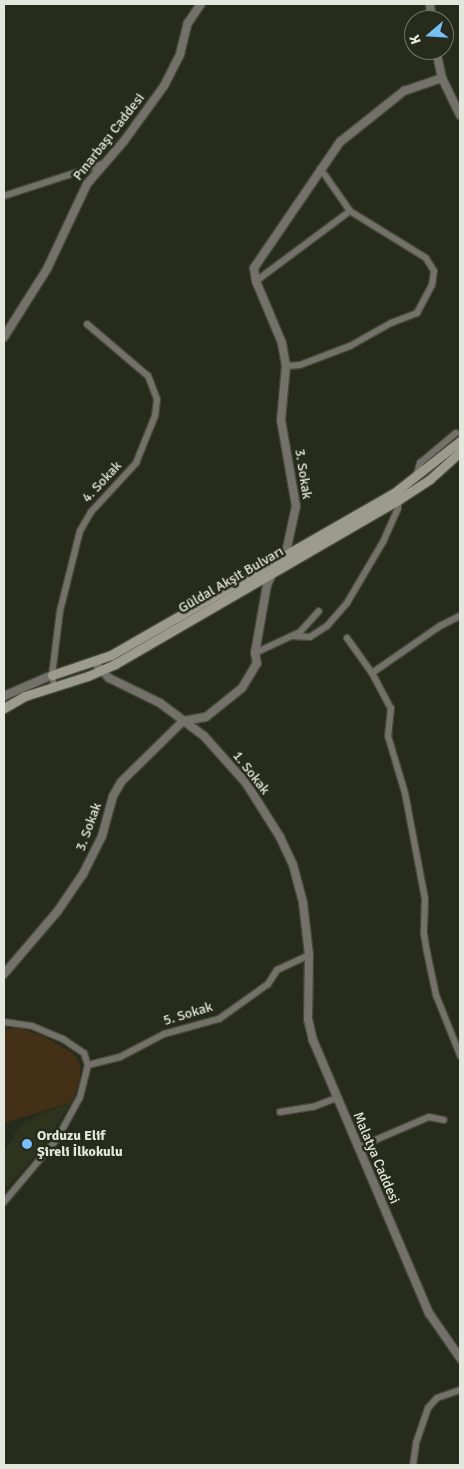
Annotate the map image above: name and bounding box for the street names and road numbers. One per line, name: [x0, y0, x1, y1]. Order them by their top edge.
street label: Pınarbaşı Caddesi: [70, 90, 148, 184]
street label: 3. Sokak: [291, 448, 315, 500]
street label: 4. Sokak: [79, 458, 125, 506]
street label: Güldal Akşit Bulvarı: [175, 543, 287, 617]
street label: 1. Sokak: [229, 748, 273, 798]
street label: 3. Sokak: [72, 800, 106, 854]
street label: 5. Sokak: [161, 999, 215, 1029]
street label: Malatya Caddesi: [349, 1110, 403, 1206]

